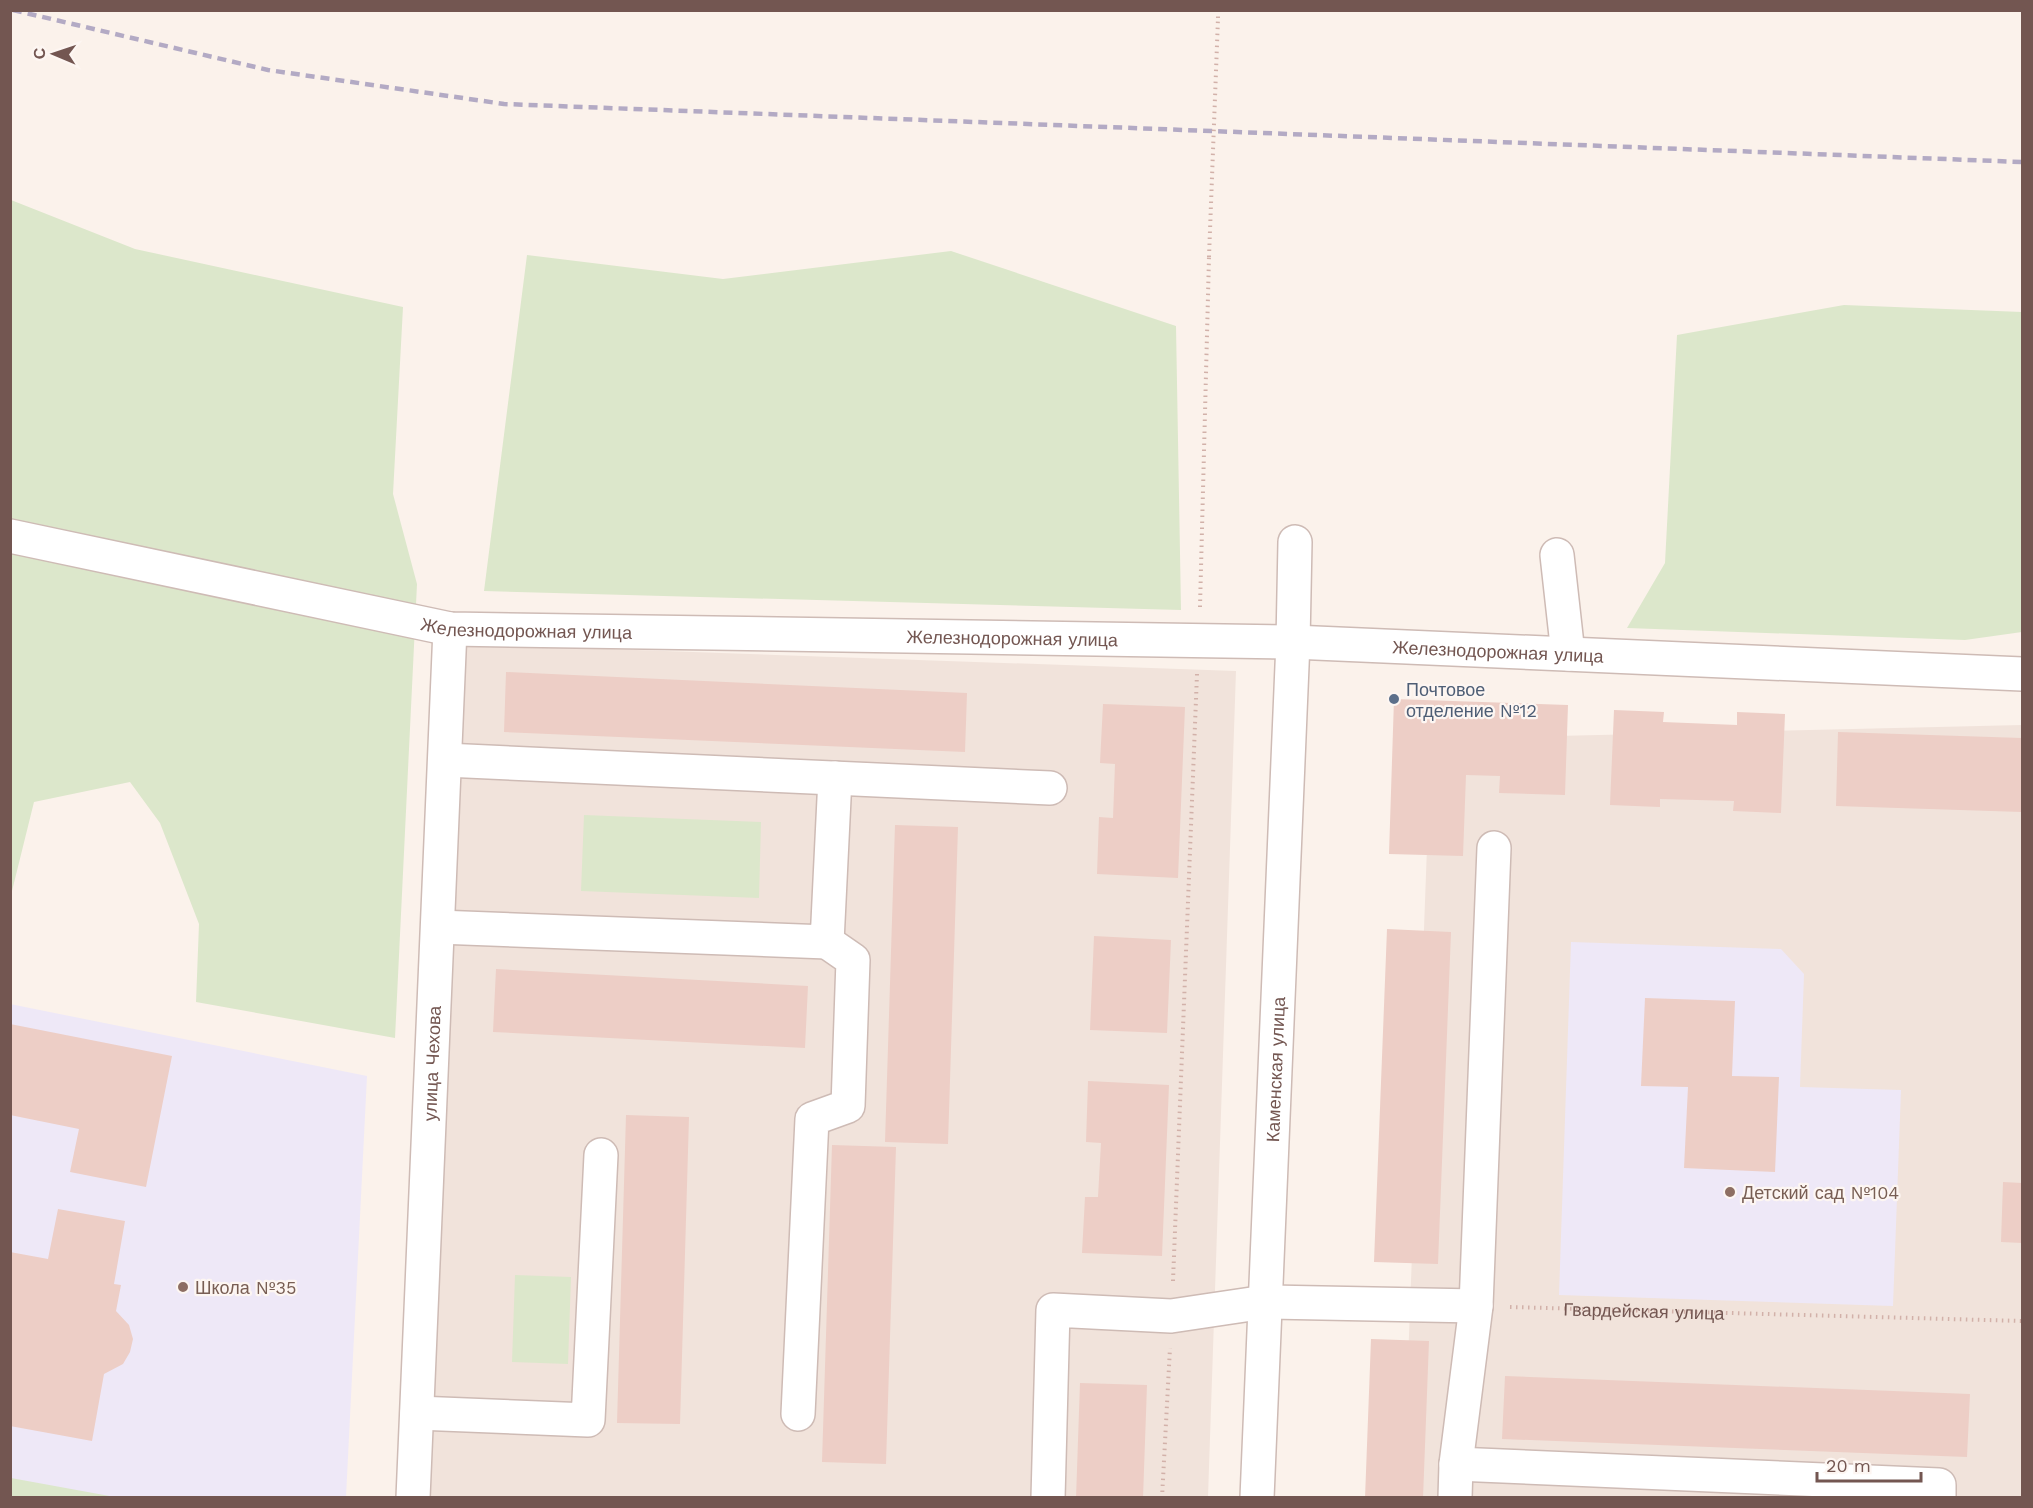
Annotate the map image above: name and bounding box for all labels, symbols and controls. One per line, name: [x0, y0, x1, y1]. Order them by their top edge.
north arrow: [24, 24, 84, 84]
text: С: [30, 47, 49, 60]
street label: Железнодорожная улица: [419, 613, 633, 642]
street label: Железнодорожная улица: [906, 626, 1119, 650]
street label: Железнодорожная улица: [1392, 636, 1605, 666]
place label: Почтовое отделение №12: [1406, 679, 1537, 721]
marker: Почтовое отделение №12: [1387, 692, 1401, 706]
street label: Каменская улица: [1261, 995, 1289, 1143]
street label: улица Чехова: [419, 1004, 444, 1122]
place label: Детский сад №104: [1742, 1182, 1899, 1203]
marker: Детский сад №104: [1723, 1185, 1737, 1199]
place label: Школа №35: [195, 1277, 297, 1298]
marker: Школа №35: [176, 1280, 190, 1294]
street label: Гвардейская улица: [1563, 1298, 1726, 1323]
scale bar: [1817, 1445, 1920, 1483]
text: 20 m: [1826, 1455, 1871, 1476]

